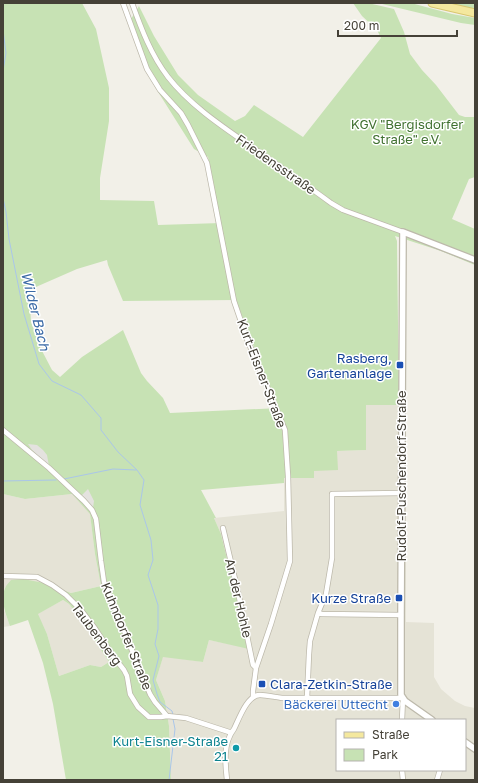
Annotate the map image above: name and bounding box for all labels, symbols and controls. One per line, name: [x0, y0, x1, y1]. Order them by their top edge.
scale bar: [338, 12, 457, 38]
text: 200 m: [344, 18, 379, 33]
park label: KGV "Bergisdorfer Straße" e.V.: [351, 116, 463, 147]
street label: Friedensstraße: [233, 131, 319, 197]
water label: Wilder Bach: [18, 270, 54, 354]
street label: Kurt-Eisner-Straße: [234, 316, 290, 430]
place label: Rasberg, Gartenanlage: [307, 350, 392, 381]
marker: Rasberg, Gartenanlage: [395, 360, 405, 370]
street label: Rudolf-Puschendorf-Straße: [393, 391, 409, 561]
street label: An der Hohle: [222, 557, 256, 639]
street label: Kuhndorfer Straße: [98, 580, 156, 692]
place label: Kurze Straße: [311, 590, 391, 606]
marker: Kurze Straße: [394, 593, 404, 603]
street label: Taubenberg: [68, 600, 126, 668]
place label: Clara-Zetkin-Straße: [270, 676, 392, 692]
marker: Clara-Zetkin-Straße: [257, 679, 267, 689]
place label: Bäckerei Uttecht: [284, 696, 388, 712]
marker: Bäckerei Uttecht: [391, 699, 401, 709]
legend: [336, 719, 466, 771]
text: Straße: [372, 727, 410, 742]
place label: Kurt-Eisner-Straße 21: [113, 733, 228, 764]
marker: Kurt-Eisner-Straße 21: [231, 743, 241, 753]
text: Park: [372, 747, 398, 762]

